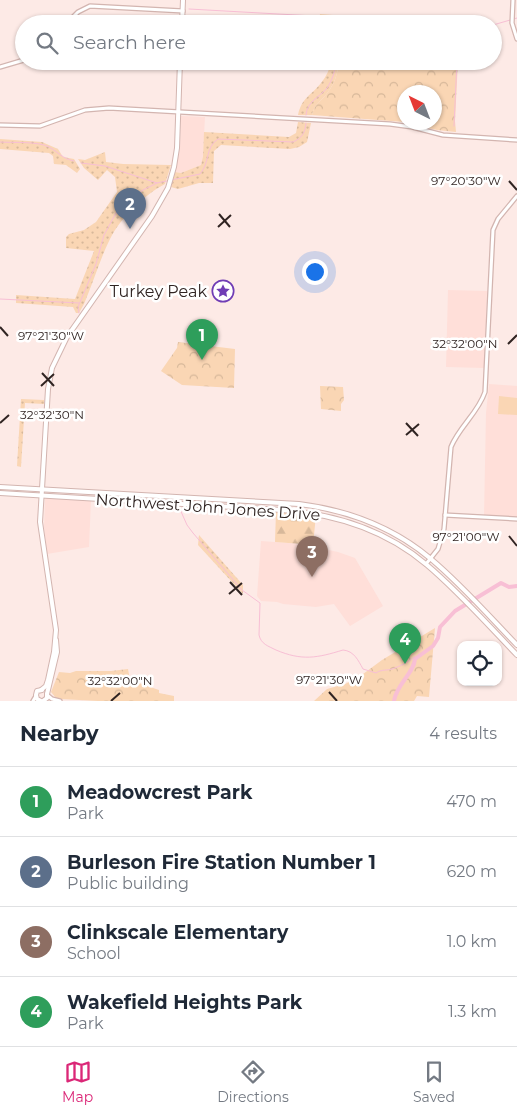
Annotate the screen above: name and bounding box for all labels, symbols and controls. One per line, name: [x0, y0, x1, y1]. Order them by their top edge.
search box: [15, 15, 502, 70]
icon: search: [33, 29, 61, 57]
text: Search here: [73, 31, 186, 54]
north arrow: [397, 85, 442, 130]
text: 97°20'30"W: [431, 173, 501, 188]
pin: 2: [114, 188, 146, 229]
your location: [302, 259, 328, 285]
place icon: Turkey Peak: [211, 279, 235, 303]
place label: Turkey Peak: [110, 282, 207, 301]
pin: 1: [186, 319, 218, 360]
text: 97°21'30"W: [18, 328, 84, 343]
text: 32°32'00"N: [433, 336, 498, 351]
text: 32°32'30"N: [20, 407, 84, 422]
street label: Northwest John Jones Drive: [95, 490, 321, 524]
text: 97°21'00"W: [432, 529, 500, 544]
pin: 3: [296, 536, 328, 577]
pin: 4: [389, 623, 421, 664]
map controls: [457, 641, 502, 686]
button: locate: [457, 641, 502, 686]
text: 97°21'30"W: [296, 672, 362, 687]
text: 32°32'00"N: [88, 673, 153, 688]
text: Nearby: [20, 721, 99, 746]
text: 4 results: [429, 724, 497, 743]
text: Meadowcrest Park: [67, 781, 252, 804]
text: 1: [33, 792, 39, 811]
text: 470 m: [446, 792, 497, 811]
text: Park: [67, 804, 104, 823]
text: Burleson Fire Station Number 1: [67, 851, 376, 874]
text: 2: [31, 862, 41, 881]
text: 620 m: [446, 862, 497, 881]
text: Public building: [67, 874, 189, 893]
text: Clinkscale Elementary: [67, 921, 288, 944]
text: 3: [31, 932, 41, 951]
text: 1.0 km: [447, 932, 497, 951]
text: School: [67, 944, 121, 963]
text: Wakefield Heights Park: [67, 991, 302, 1014]
text: 4: [30, 1002, 42, 1021]
text: 1.3 km: [448, 1002, 497, 1021]
text: Park: [67, 1014, 104, 1033]
tab: Map: [62, 1058, 93, 1106]
tab: Directions: [217, 1058, 289, 1106]
tab: Saved: [413, 1058, 455, 1106]

